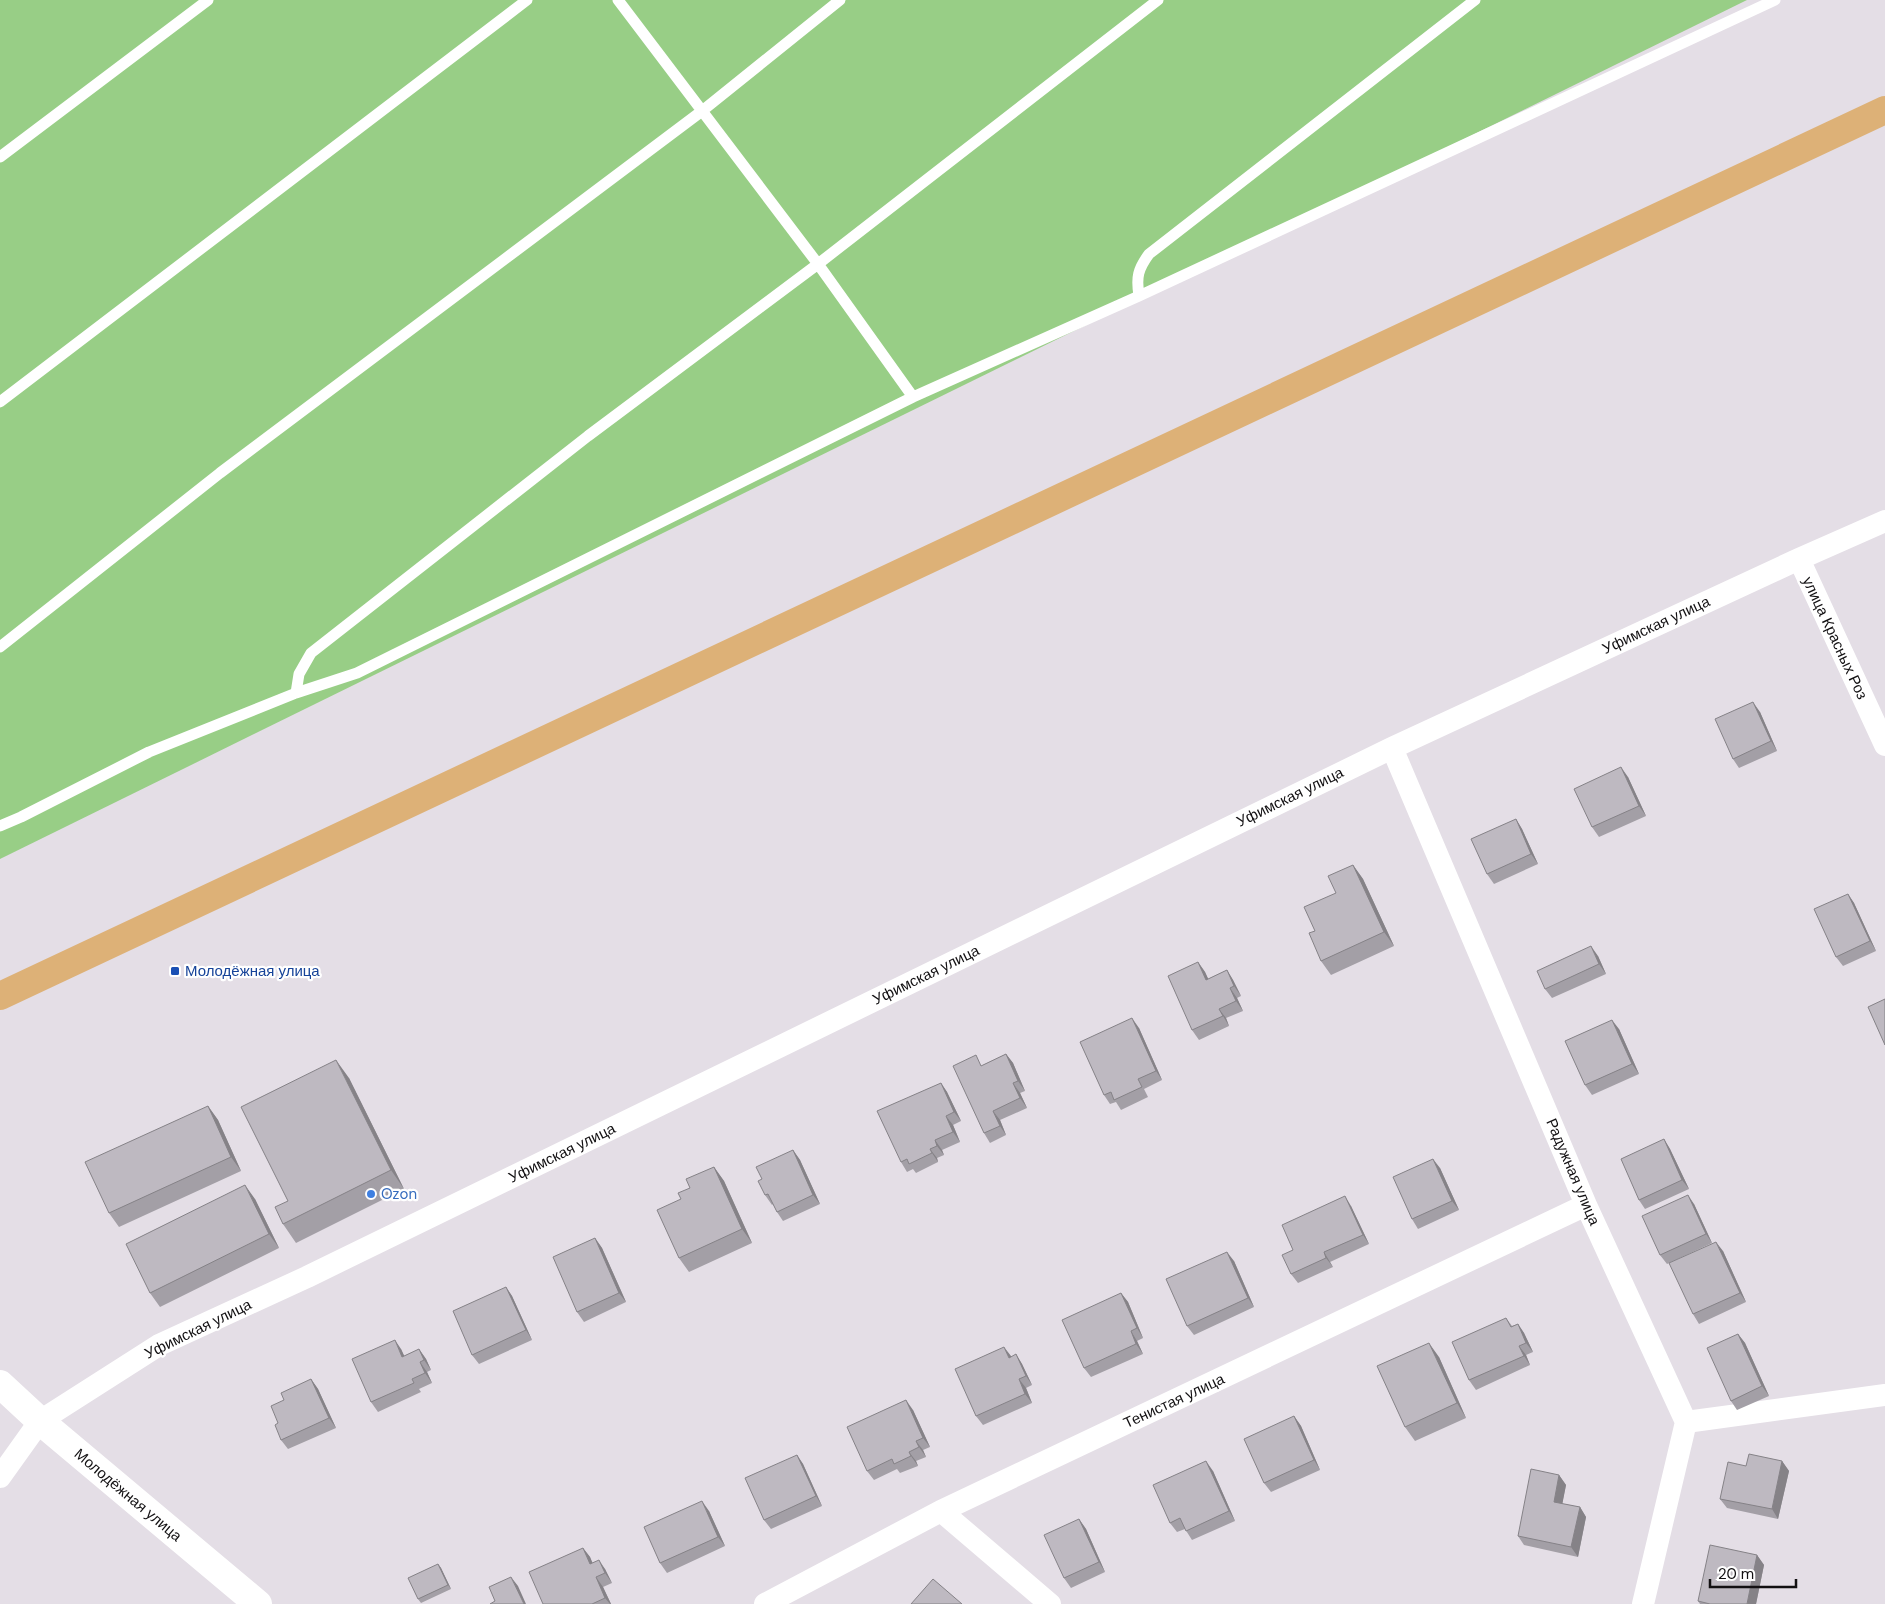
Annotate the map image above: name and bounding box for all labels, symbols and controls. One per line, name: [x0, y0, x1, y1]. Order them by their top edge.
street label: улица Красных Роз: [1798, 573, 1872, 703]
street label: Уфимская улица: [1599, 591, 1714, 659]
street label: Уфимская улица: [1233, 762, 1347, 832]
street label: Уфимская улица: [869, 940, 983, 1010]
place label: Молодёжная улица: [185, 961, 320, 981]
marker: Молодёжная улица: [169, 965, 181, 977]
street label: Радужная улица: [1541, 1115, 1605, 1229]
street label: Уфимская улица: [505, 1118, 619, 1188]
place label: Ozon: [381, 1184, 417, 1204]
marker: Ozon: [365, 1188, 377, 1200]
street label: Уфимская улица: [141, 1294, 255, 1364]
street label: Тенистая улица: [1120, 1369, 1228, 1433]
street label: Молодёжная улица: [70, 1444, 187, 1546]
scale bar: [1710, 1556, 1796, 1588]
text: 20 m: [1718, 1564, 1754, 1584]

